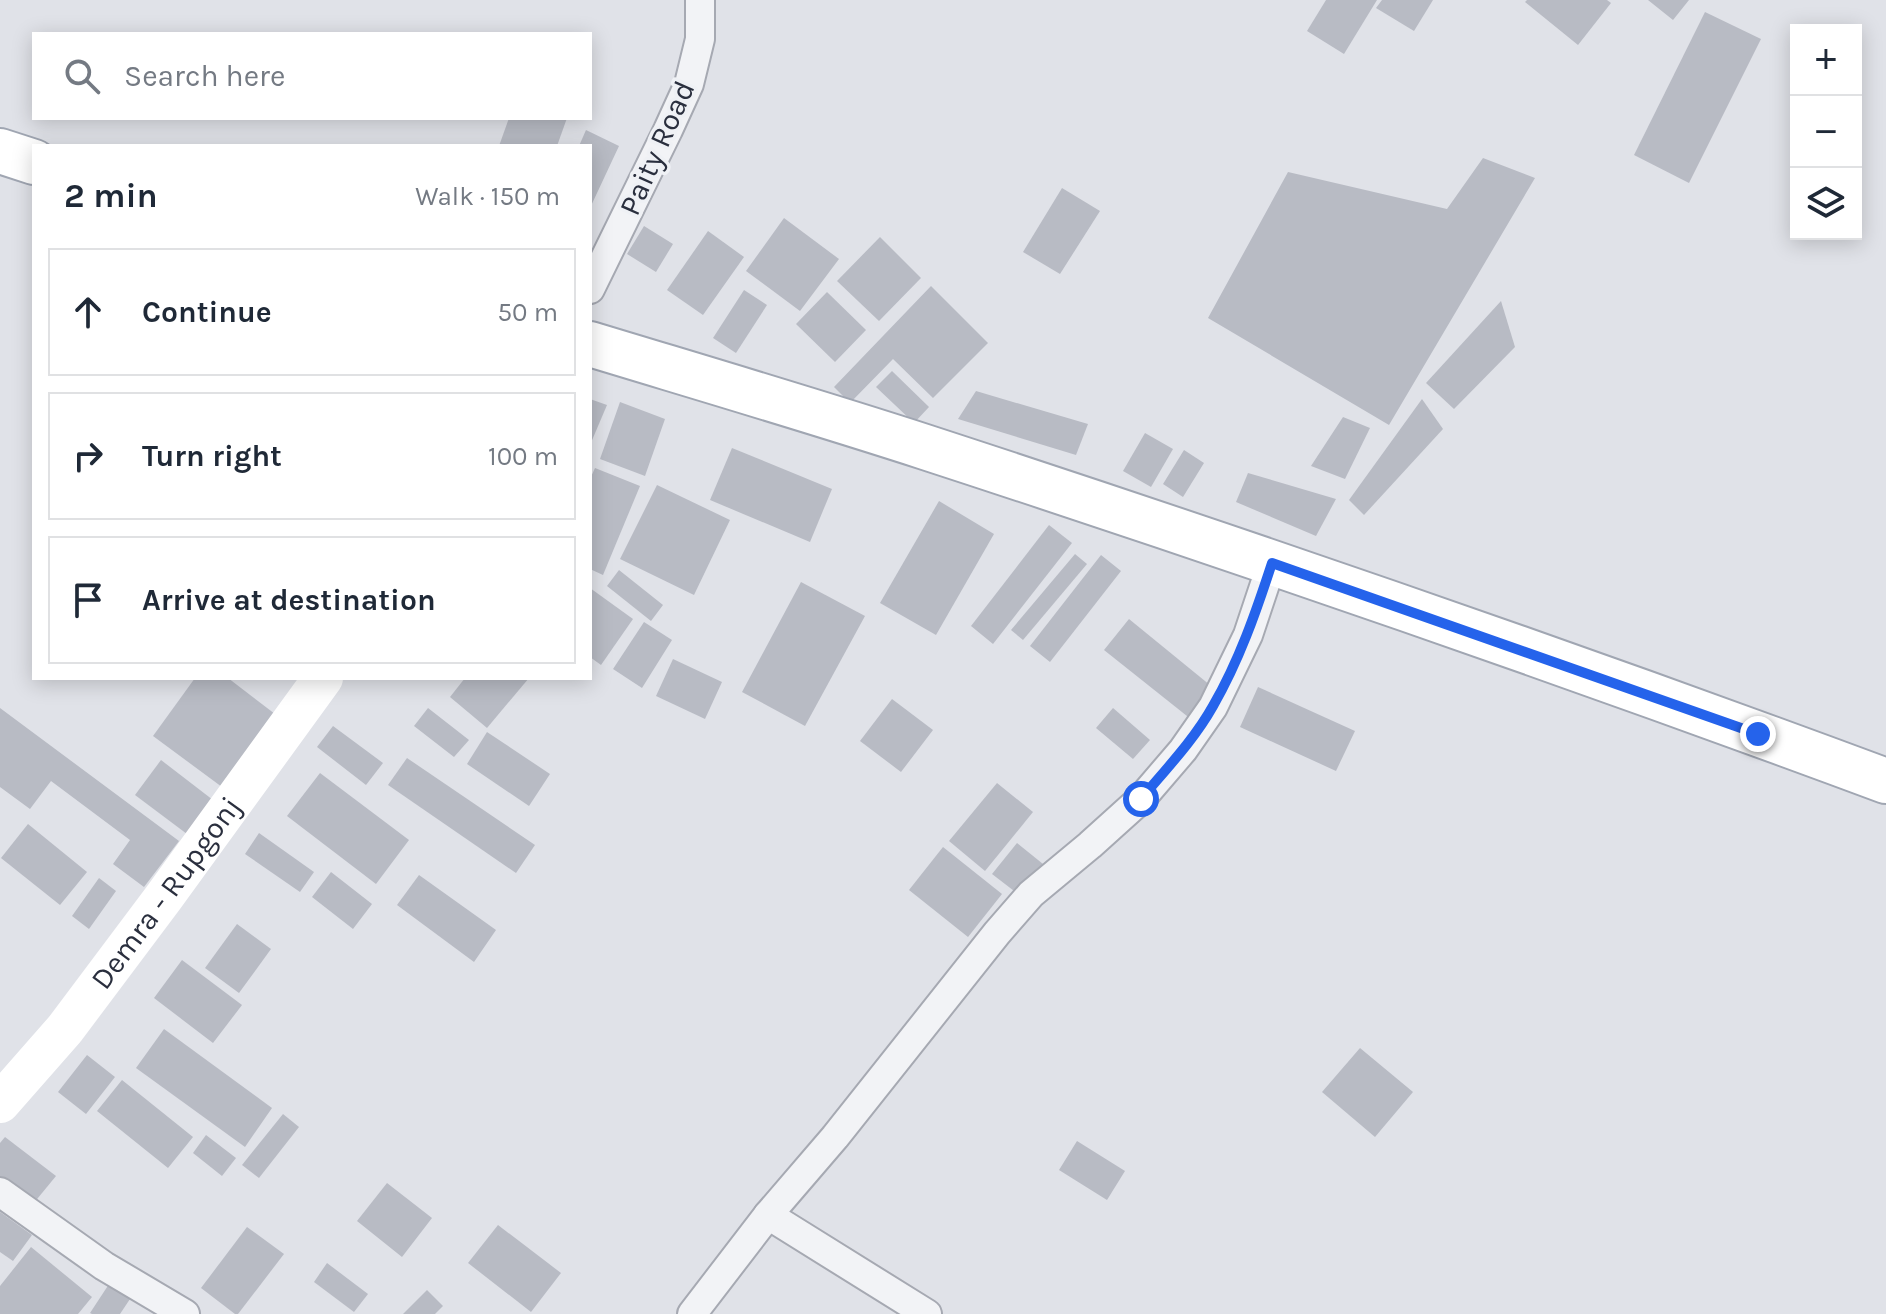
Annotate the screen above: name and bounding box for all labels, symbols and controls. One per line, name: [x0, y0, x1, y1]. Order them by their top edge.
map controls: [1790, 24, 1862, 240]
button: +: [1790, 24, 1862, 96]
search box: [32, 32, 592, 120]
icon: search: [60, 54, 104, 98]
text: Search here: [124, 58, 285, 94]
street label: Paity Road: [611, 75, 703, 221]
button: −: [1790, 96, 1862, 168]
button: layers: [1790, 168, 1862, 240]
text: 2 min: [64, 176, 158, 216]
text: Walk · 150 m: [415, 181, 560, 212]
icon: ahead: [66, 290, 110, 334]
text: Continue: [142, 294, 272, 330]
text: 50 m: [497, 297, 558, 328]
icon: right: [66, 434, 110, 478]
text: Turn right: [142, 438, 282, 474]
text: 100 m: [488, 441, 558, 472]
icon: arrive: [66, 578, 110, 622]
text: Arrive at destination: [142, 582, 436, 618]
route end: [1740, 716, 1776, 752]
route start: [1123, 781, 1159, 817]
street label: Demra - Rupgonj: [83, 790, 249, 996]

